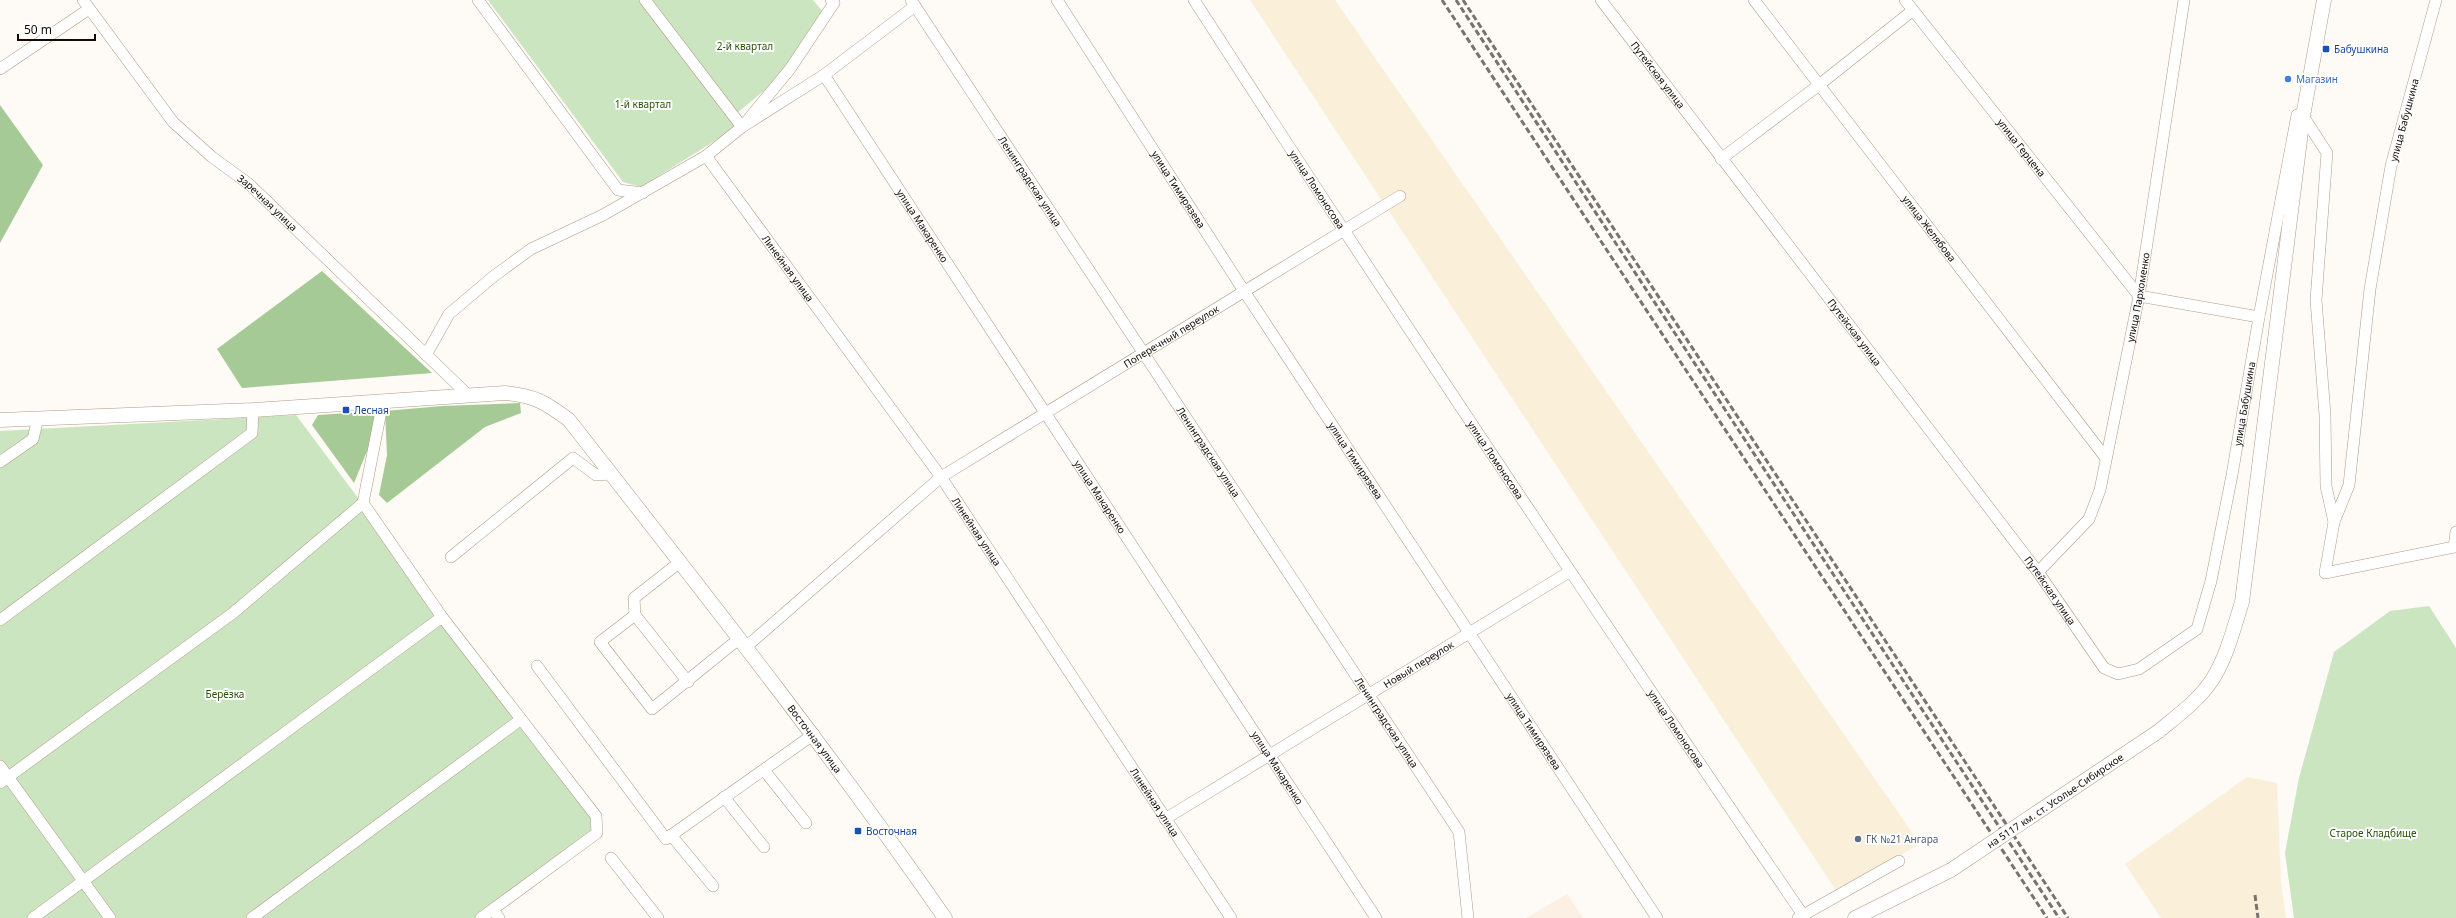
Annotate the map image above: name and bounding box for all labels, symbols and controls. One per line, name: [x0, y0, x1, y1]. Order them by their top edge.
scale bar: [18, 16, 95, 42]
text: 50 m: [24, 21, 52, 38]
street label: Путейская улица: [1628, 38, 1688, 111]
park label: 2-й квартал: [717, 39, 773, 53]
place label: Бабушкина: [2334, 42, 2389, 56]
marker: Бабушкина: [2321, 44, 2331, 54]
place label: Магазин: [2296, 72, 2338, 86]
marker: Магазин: [2283, 74, 2293, 84]
street label: улица Бабушкина: [2386, 77, 2422, 163]
park label: 1-й квартал: [615, 97, 671, 111]
street label: улица Герцена: [1994, 115, 2049, 180]
street label: Ленинградская улица: [995, 133, 1065, 229]
street label: улица Ломоносова: [1286, 147, 1348, 232]
street label: улица Тимирязева: [1148, 148, 1209, 231]
street label: Заречная улица: [235, 171, 301, 234]
street label: улица Макаренко: [893, 186, 952, 265]
street label: улица Желябова: [1899, 192, 1959, 264]
street label: Линейная улица: [759, 232, 817, 304]
street label: улица Пархоменко: [2123, 251, 2153, 343]
street label: Путейская улица: [1825, 296, 1885, 369]
street label: Поперечный переулок: [1121, 301, 1222, 371]
street label: улица Бабушкина: [2230, 360, 2258, 447]
place label: Лесная: [354, 403, 389, 417]
street label: Ленинградская улица: [1174, 404, 1243, 500]
marker: Лесная: [341, 405, 351, 415]
street label: улица Ломоносова: [1465, 418, 1527, 502]
street label: улица Тимирязева: [1325, 419, 1386, 502]
street label: улица Макаренко: [1071, 457, 1129, 536]
street label: Линейная улица: [949, 494, 1005, 569]
street label: Путейская улица: [2021, 553, 2079, 628]
street label: Новый переулок: [1381, 637, 1457, 691]
street label: Ленинградская улица: [1352, 674, 1422, 770]
park label: Берёзка: [206, 687, 244, 701]
street label: улица Ломоносова: [1645, 687, 1708, 771]
street label: улица Тимирязева: [1503, 690, 1564, 773]
street label: Восточная улица: [785, 702, 845, 776]
street label: улица Макаренко: [1248, 728, 1307, 807]
street label: на 5117 км. ст. Усолье-Сибирское: [1984, 750, 2126, 851]
street label: Линейная улица: [1127, 765, 1183, 839]
place label: Восточная: [866, 824, 917, 838]
marker: Восточная: [853, 826, 863, 836]
park label: Старое Кладбище: [2329, 826, 2417, 840]
place label: ГК №21 Ангара: [1866, 832, 1938, 846]
marker: ГК №21 Ангара: [1853, 834, 1863, 844]

